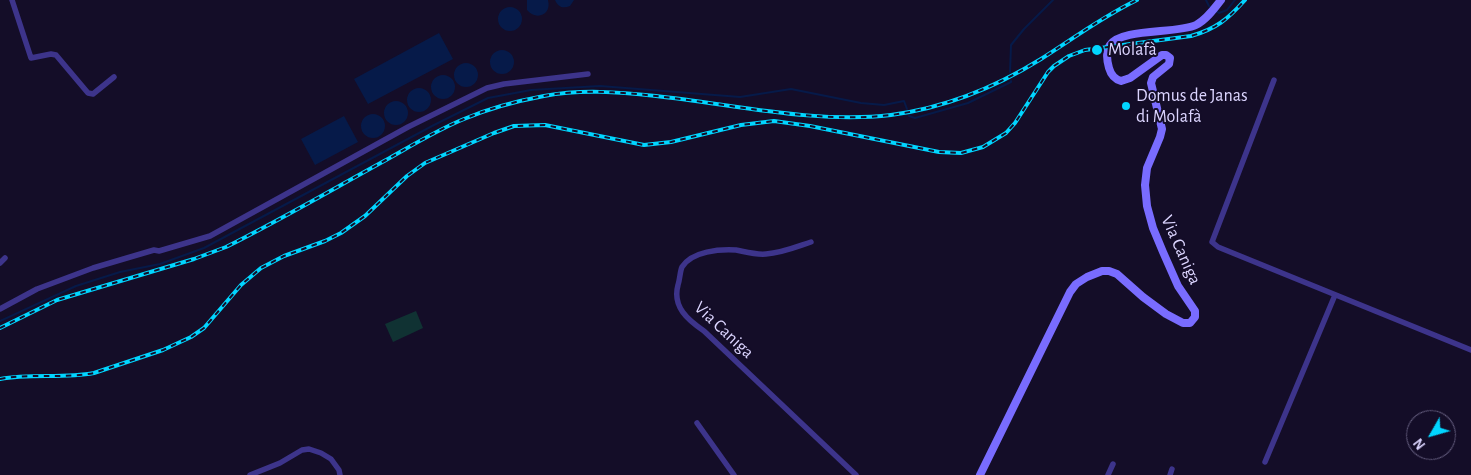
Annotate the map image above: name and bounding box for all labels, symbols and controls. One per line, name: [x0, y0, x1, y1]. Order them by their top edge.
place label: Molafà: [1108, 39, 1157, 61]
marker: Molafà: [1090, 43, 1104, 57]
place label: Domus de Janas di Molafà: [1136, 85, 1248, 128]
marker: Domus de Janas di Molafà: [1120, 100, 1132, 112]
street label: Via Caniga: [1156, 212, 1206, 288]
street label: Via Caniga: [690, 297, 758, 363]
north arrow: [1406, 410, 1456, 460]
text: N: [1411, 435, 1428, 452]

